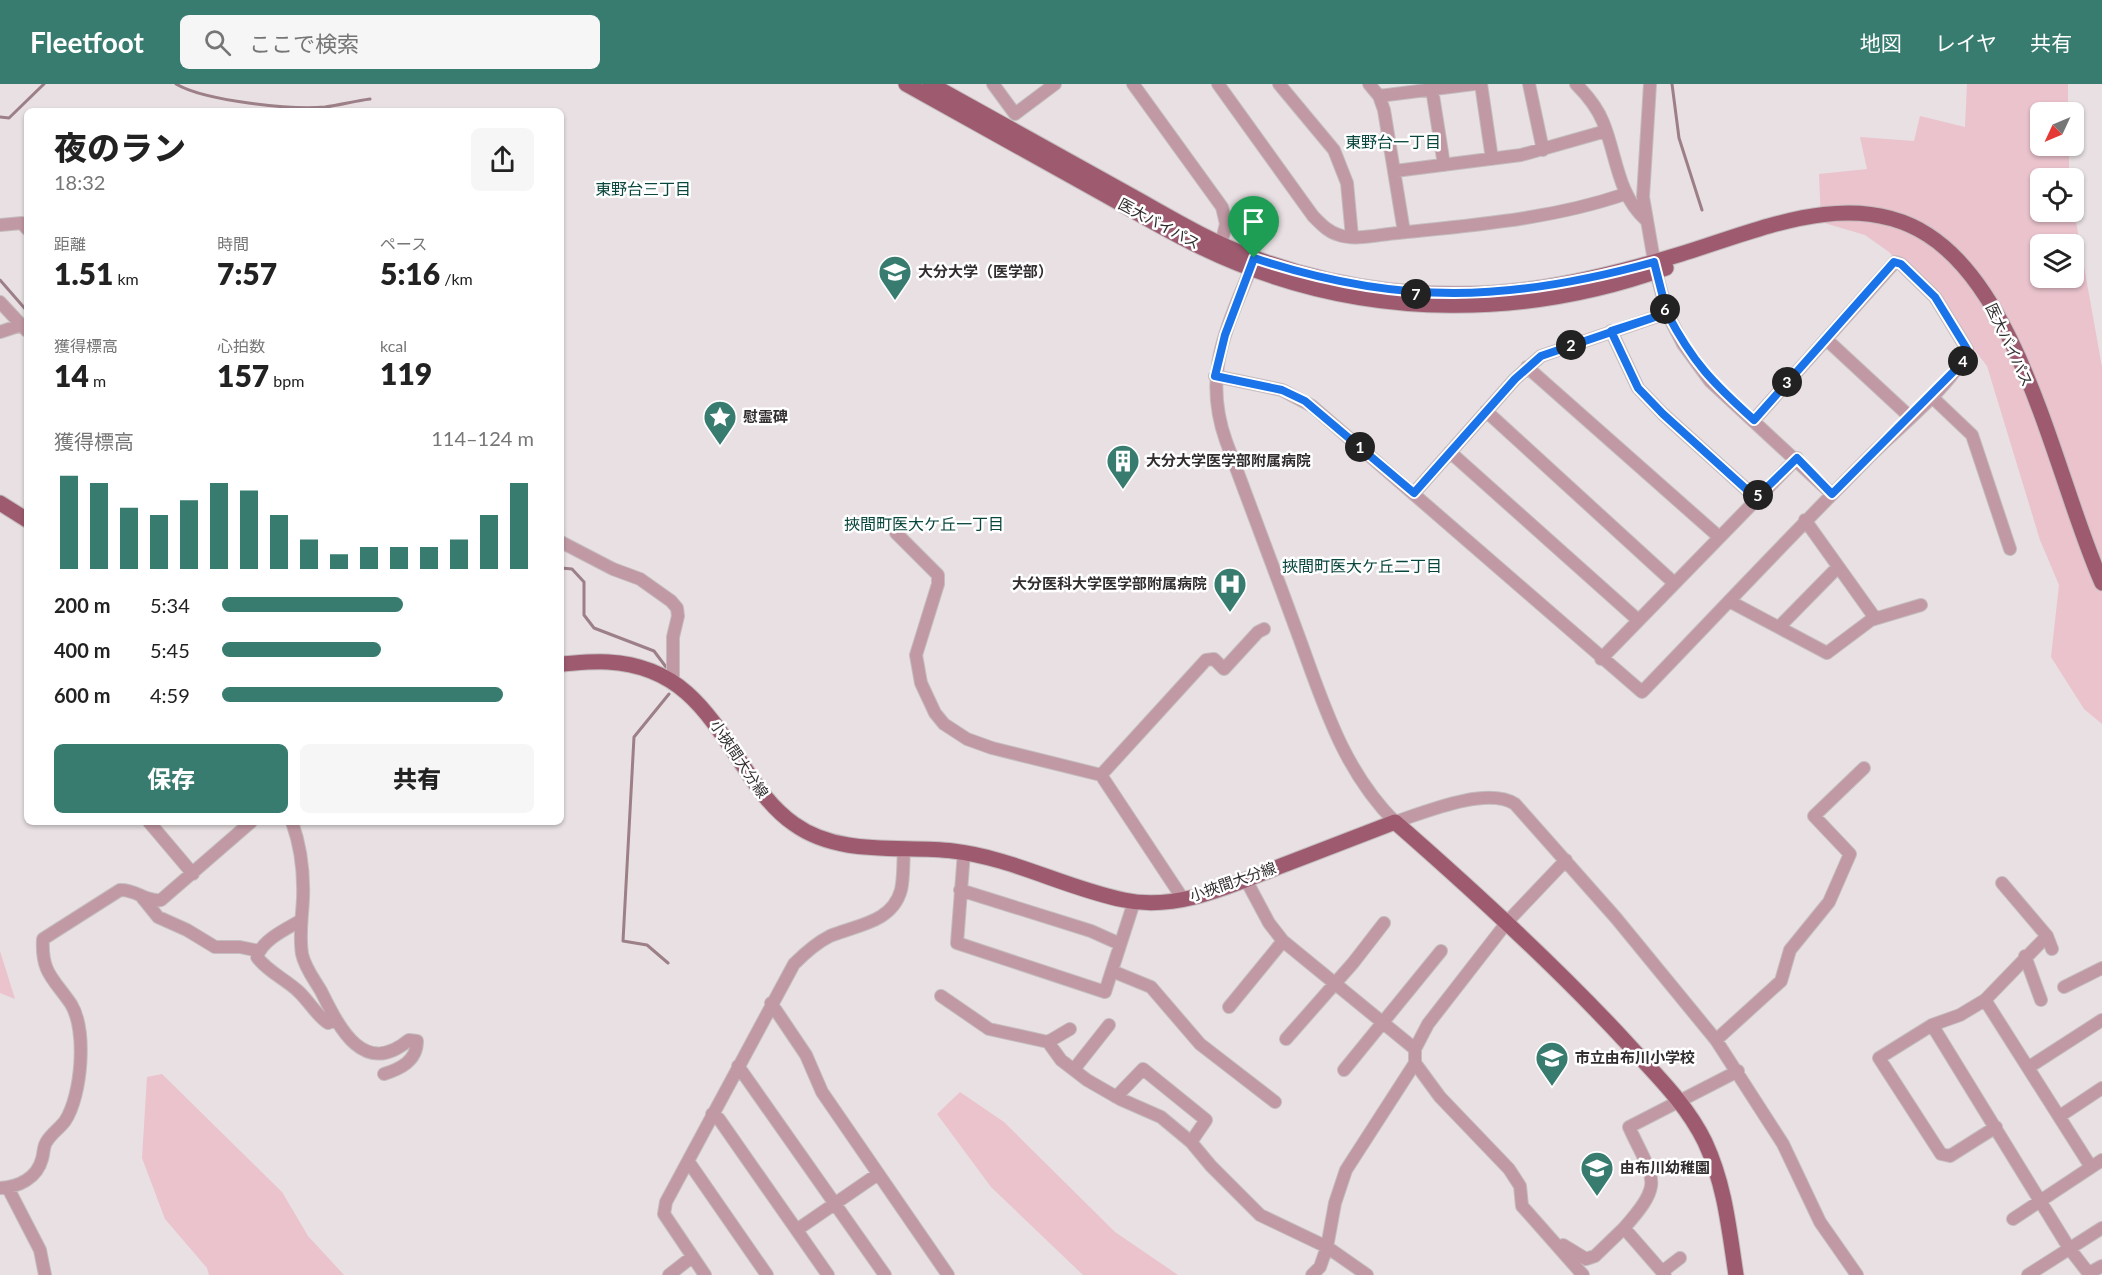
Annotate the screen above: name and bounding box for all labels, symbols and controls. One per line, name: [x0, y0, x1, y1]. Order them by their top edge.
search box: [180, 15, 600, 69]
text: Fleetfoot: [30, 25, 144, 59]
icon: search: [201, 26, 234, 59]
text: ここで検索: [249, 30, 359, 57]
text: 地図: [1860, 30, 1902, 55]
text: レイヤ: [1935, 30, 1997, 55]
text: 共有: [2030, 30, 2072, 55]
north arrow: [2030, 102, 2084, 156]
map controls: [2030, 102, 2084, 288]
text: 夜のラン: [54, 127, 186, 167]
button: share: [471, 128, 534, 191]
district label: 東野台一丁目: [1345, 132, 1441, 151]
button: locate: [2030, 168, 2084, 222]
text: 18:32: [54, 170, 105, 194]
district label: 東野台三丁目: [595, 179, 691, 198]
street label: 医大バイパス: [1116, 194, 1203, 252]
pin: [1228, 196, 1279, 258]
icon: arrive: [1237, 205, 1270, 238]
text: 距離: [54, 234, 86, 253]
text: 時間: [217, 234, 249, 253]
text: ペース: [380, 234, 427, 253]
button: layers: [2030, 234, 2084, 288]
school or university icon: 大分大学（医学部）: [877, 254, 913, 301]
text: 1.51: [54, 255, 113, 291]
text: 7:57: [217, 255, 277, 291]
text: 5:16: [380, 255, 440, 291]
place label: 大分大学（医学部）: [918, 262, 1053, 280]
text: km: [113, 269, 139, 288]
text: /km: [440, 269, 473, 288]
pin: 7: [1401, 279, 1431, 309]
text: 7: [1411, 284, 1421, 303]
pin: 6: [1650, 294, 1680, 324]
text: 6: [1660, 299, 1670, 318]
street label: 医大バイパス: [1983, 300, 2037, 389]
pin: 2: [1556, 330, 1586, 360]
text: 2: [1566, 335, 1576, 354]
text: 獲得標高: [54, 336, 118, 355]
text: 心拍数: [217, 336, 265, 355]
text: kcal: [380, 336, 407, 355]
pin: 4: [1948, 346, 1978, 376]
text: 4: [1958, 351, 1968, 370]
text: 119: [380, 355, 432, 391]
text: 14: [54, 357, 89, 393]
text: 157: [217, 357, 269, 393]
pin: 3: [1772, 367, 1802, 397]
text: m: [89, 371, 106, 390]
text: bpm: [269, 371, 304, 390]
text: 3: [1782, 372, 1792, 391]
place icon: 慰霊碑: [702, 399, 738, 446]
place label: 慰霊碑: [743, 407, 788, 425]
text: 114–124 m: [431, 426, 534, 450]
text: 獲得標高: [54, 429, 134, 453]
pin: 1: [1345, 432, 1375, 462]
text: 1: [1355, 437, 1365, 456]
building icon: 大分大学医学部附属病院: [1105, 443, 1141, 490]
place label: 大分大学医学部附属病院: [1146, 451, 1311, 469]
pin: 5: [1743, 480, 1773, 510]
text: 5: [1753, 485, 1763, 504]
district label: 挾間町医大ケ丘一丁目: [844, 514, 1004, 533]
district label: 挾間町医大ケ丘二丁目: [1282, 556, 1442, 575]
hospital icon: 大分医科大学医学部附属病院: [1212, 566, 1248, 613]
place label: 大分医科大学医学部附属病院: [1012, 574, 1207, 592]
text: 200 m: [54, 593, 110, 617]
text: 5:34: [150, 593, 190, 617]
text: 400 m: [54, 638, 110, 662]
text: 5:45: [150, 638, 190, 662]
text: 600 m: [54, 683, 110, 707]
text: 4:59: [150, 683, 190, 707]
street label: 小挾間大分線: [707, 716, 772, 801]
button: 保存: [54, 744, 288, 813]
button: 共有: [300, 744, 534, 813]
street label: 小挾間大分線: [1187, 858, 1278, 904]
school or university icon: 市立由布川小学校: [1534, 1040, 1570, 1087]
place label: 市立由布川小学校: [1575, 1048, 1695, 1066]
school or university icon: 由布川幼稚園: [1579, 1150, 1615, 1197]
place label: 由布川幼稚園: [1620, 1158, 1710, 1176]

